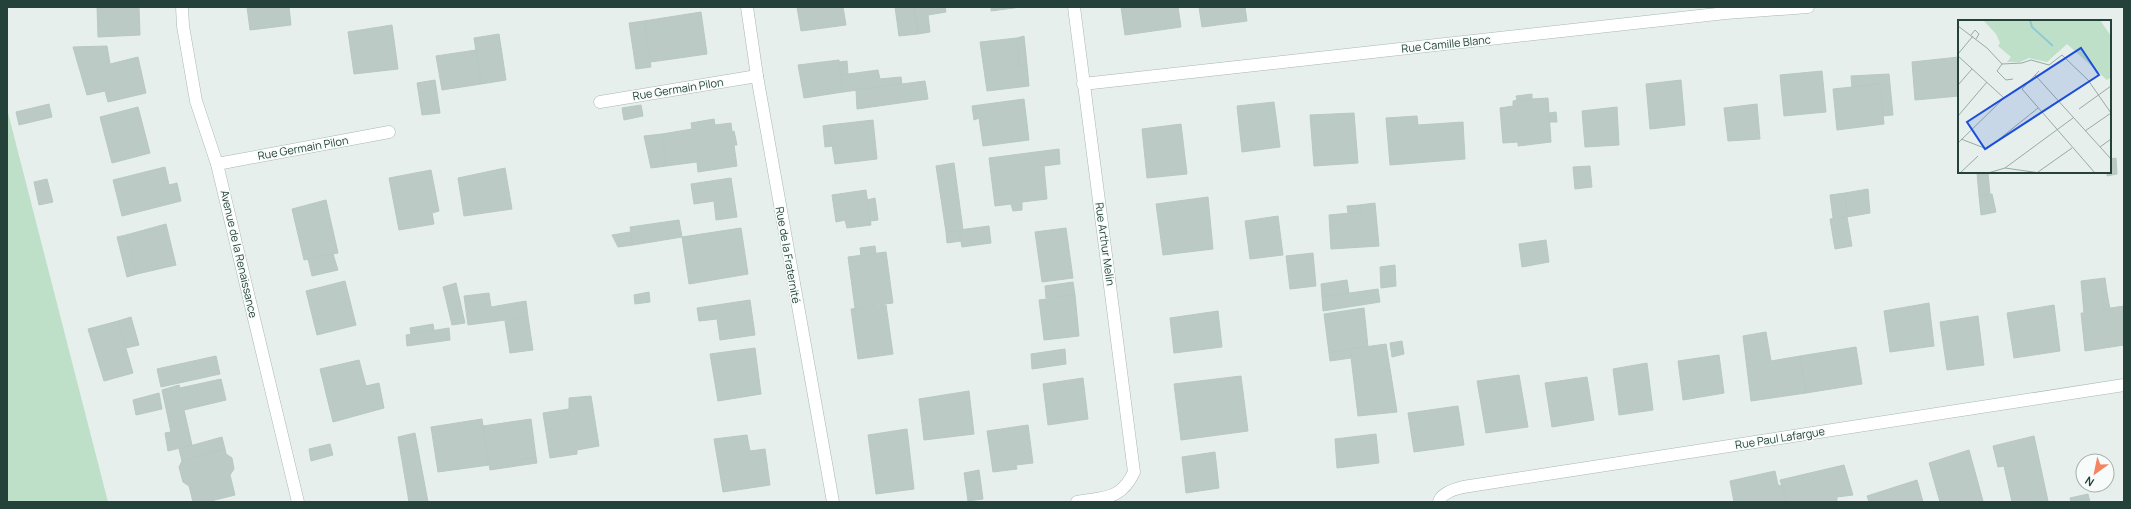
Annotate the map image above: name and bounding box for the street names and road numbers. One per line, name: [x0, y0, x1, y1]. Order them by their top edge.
street label: Rue Camille Blanc: [1401, 31, 1491, 56]
street label: Rue Germain Pilon: [631, 74, 724, 103]
street label: Rue Germain Pilon: [256, 132, 349, 163]
street label: Avenue de la Renaissance: [217, 188, 262, 320]
street label: Rue Arthur Melin: [1092, 201, 1119, 287]
street label: Rue de la Fraternité: [773, 205, 804, 305]
street label: Rue Paul Lafargue: [1734, 423, 1826, 452]

